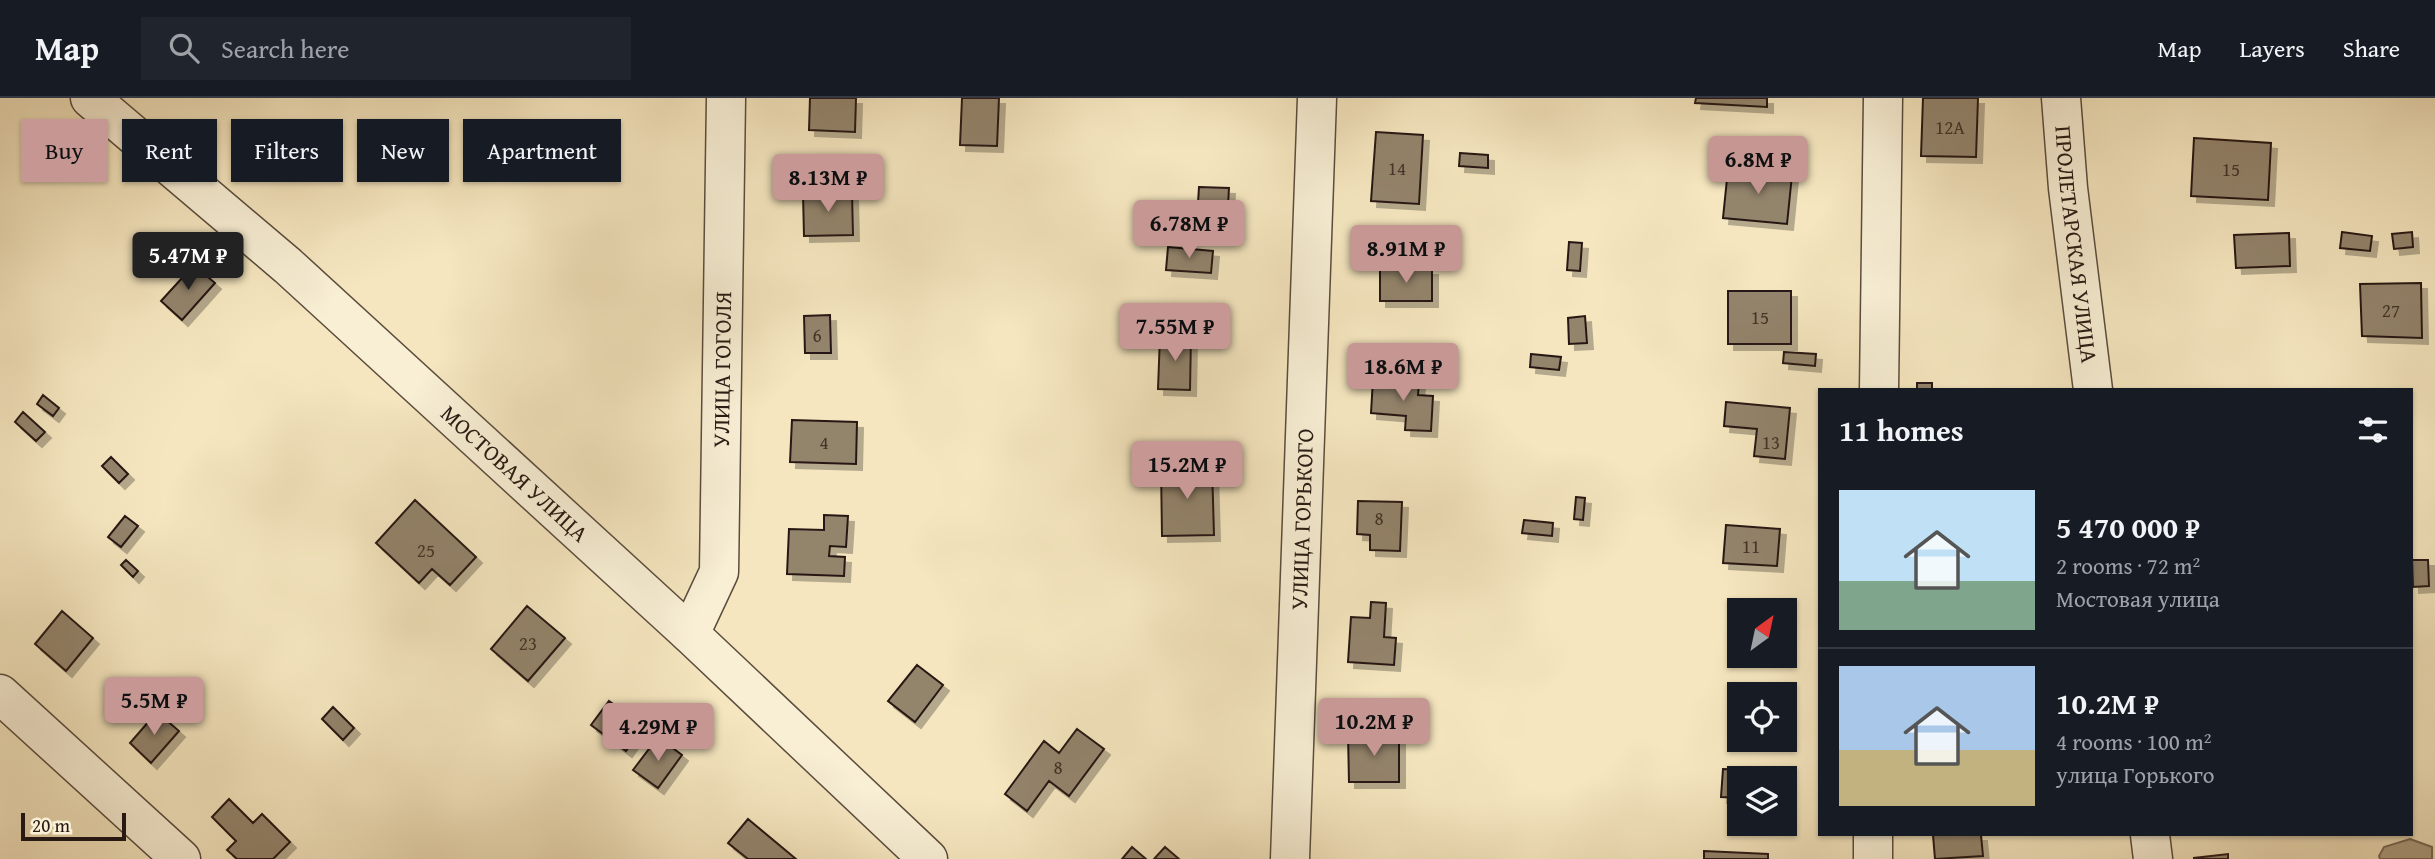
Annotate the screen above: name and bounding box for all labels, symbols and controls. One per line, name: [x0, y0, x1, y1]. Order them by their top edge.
search box: [141, 17, 631, 80]
text: Map: [35, 24, 99, 72]
icon: search: [165, 29, 203, 67]
text: Search here: [221, 29, 349, 68]
text: Map: [2158, 31, 2201, 66]
text: Layers: [2239, 31, 2305, 66]
text: Share: [2343, 31, 2400, 66]
house number: 12А: [1935, 113, 1965, 141]
chip: Buy: [21, 119, 108, 182]
chip: Rent: [122, 119, 217, 182]
chip: Filters: [231, 119, 343, 182]
chip: New: [357, 119, 449, 182]
chip: Apartment: [463, 119, 621, 182]
street label: ПРОЛЕТАРСКАЯ УЛИЦА: [2047, 124, 2107, 365]
pin: 6.8M ₽: [1701, 136, 1815, 196]
text: 6.8M ₽: [1724, 142, 1792, 175]
house number: 14: [1388, 154, 1406, 182]
pin: 8.13M ₽: [763, 155, 893, 214]
house number: 15: [2222, 155, 2240, 183]
text: 8.13M ₽: [788, 160, 868, 193]
pin: 6.78M ₽: [1124, 200, 1254, 260]
text: 6.78M ₽: [1149, 206, 1229, 239]
pin: 8.91M ₽: [1341, 226, 1471, 285]
text: 8.91M ₽: [1366, 231, 1446, 264]
pin: 5.47M ₽: [123, 232, 253, 292]
text: 5.47M ₽: [148, 238, 228, 271]
street label: УЛИЦА ГОГОЛЯ: [704, 291, 739, 448]
house number: 27: [2382, 296, 2400, 324]
pin: 7.55M ₽: [1110, 303, 1240, 363]
house number: 15: [1751, 303, 1769, 331]
text: 7.55M ₽: [1135, 309, 1215, 342]
house number: 6: [812, 321, 822, 349]
pin: 18.6M ₽: [1338, 344, 1468, 403]
text: 18.6M ₽: [1363, 349, 1443, 382]
street label: МОСТОВАЯ УЛИЦА: [434, 397, 596, 549]
text: 11 homes: [1839, 408, 1964, 452]
icon: filters: [2354, 411, 2392, 449]
house number: 4: [819, 428, 829, 456]
street label: УЛИЦА ГОРЬКОГО: [1282, 428, 1321, 611]
house number: 13: [1762, 428, 1780, 456]
pin: 15.2M ₽: [1122, 442, 1252, 501]
text: 15.2M ₽: [1147, 447, 1227, 480]
house number: 8: [1374, 504, 1384, 532]
text: 5 470 000 ₽: [2056, 505, 2200, 549]
icon: home: [1895, 518, 1979, 602]
house number: 11: [1742, 532, 1760, 560]
house number: 25: [417, 536, 435, 564]
text: 2 rooms · 72 m²: [2056, 549, 2200, 582]
text: Мостовая улица: [2056, 582, 2220, 615]
north arrow: [1727, 598, 1797, 668]
map controls: [1727, 598, 1797, 836]
house number: 23: [519, 629, 537, 657]
pin: 5.5M ₽: [97, 678, 211, 737]
text: 10.2M ₽: [2056, 681, 2159, 725]
button: locate: [1727, 682, 1797, 752]
text: 5.5M ₽: [120, 683, 188, 716]
icon: home: [1895, 694, 1979, 778]
pin: 10.2M ₽: [1309, 698, 1439, 758]
pin: 4.29M ₽: [593, 704, 723, 763]
text: 10.2M ₽: [1334, 704, 1414, 737]
text: 4.29M ₽: [618, 709, 698, 742]
text: 4 rooms · 100 m²: [2056, 725, 2211, 758]
house number: 8: [1053, 753, 1063, 781]
text: улица Горького: [2056, 758, 2215, 791]
button: layers: [1727, 766, 1797, 836]
scale bar: [21, 810, 126, 842]
text: 20 m: [32, 811, 70, 839]

